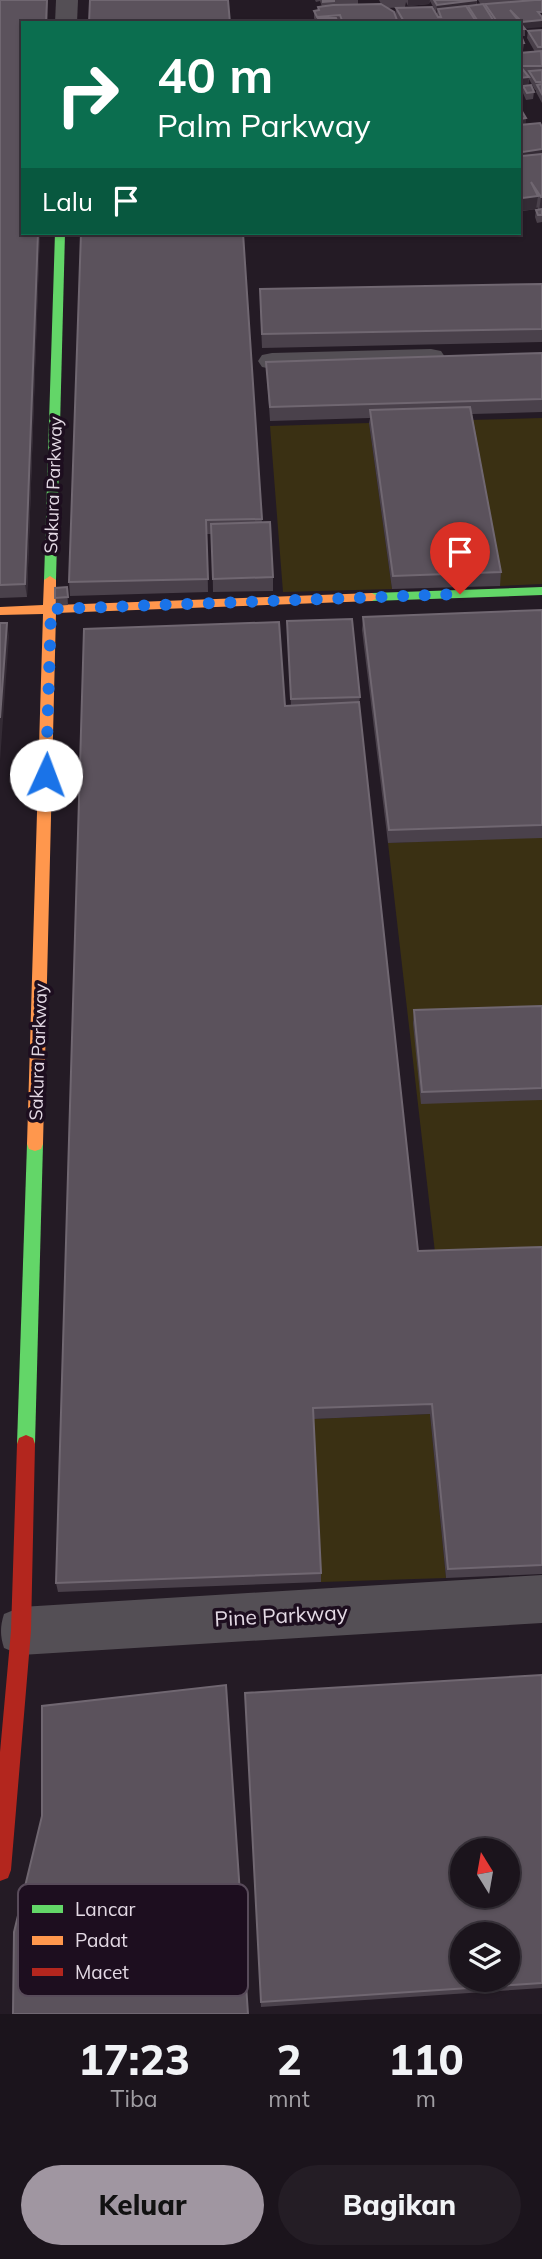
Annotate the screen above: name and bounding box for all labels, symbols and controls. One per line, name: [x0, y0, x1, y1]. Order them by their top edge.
text: 40 m: [157, 44, 273, 105]
icon: right: [42, 49, 133, 140]
text: Palm Parkway: [157, 105, 371, 145]
icon: arrive: [107, 182, 145, 220]
text: Lalu: [42, 185, 93, 218]
street label: Sakura Parkway: [39, 416, 67, 554]
pin: [430, 522, 490, 594]
icon: arrive: [441, 533, 479, 571]
position arrow: [9, 738, 83, 812]
street label: Sakura Parkway: [24, 983, 52, 1121]
street label: Pine Parkway: [214, 1599, 348, 1631]
north arrow: [450, 1838, 520, 1908]
map controls: [450, 1838, 520, 1992]
legend: [18, 1884, 248, 1996]
text: Lancar: [75, 1897, 136, 1921]
button: layers: [450, 1922, 520, 1992]
text: Padat: [75, 1928, 128, 1952]
text: Macet: [75, 1960, 129, 1984]
text: 17:23: [78, 2033, 190, 2086]
text: 2: [276, 2033, 302, 2086]
text: 110: [388, 2033, 464, 2086]
text: Tiba: [111, 2084, 158, 2113]
text: mnt: [268, 2084, 310, 2113]
text: m: [416, 2084, 436, 2113]
button: Keluar: [21, 2165, 264, 2245]
button: Bagikan: [278, 2165, 521, 2245]

